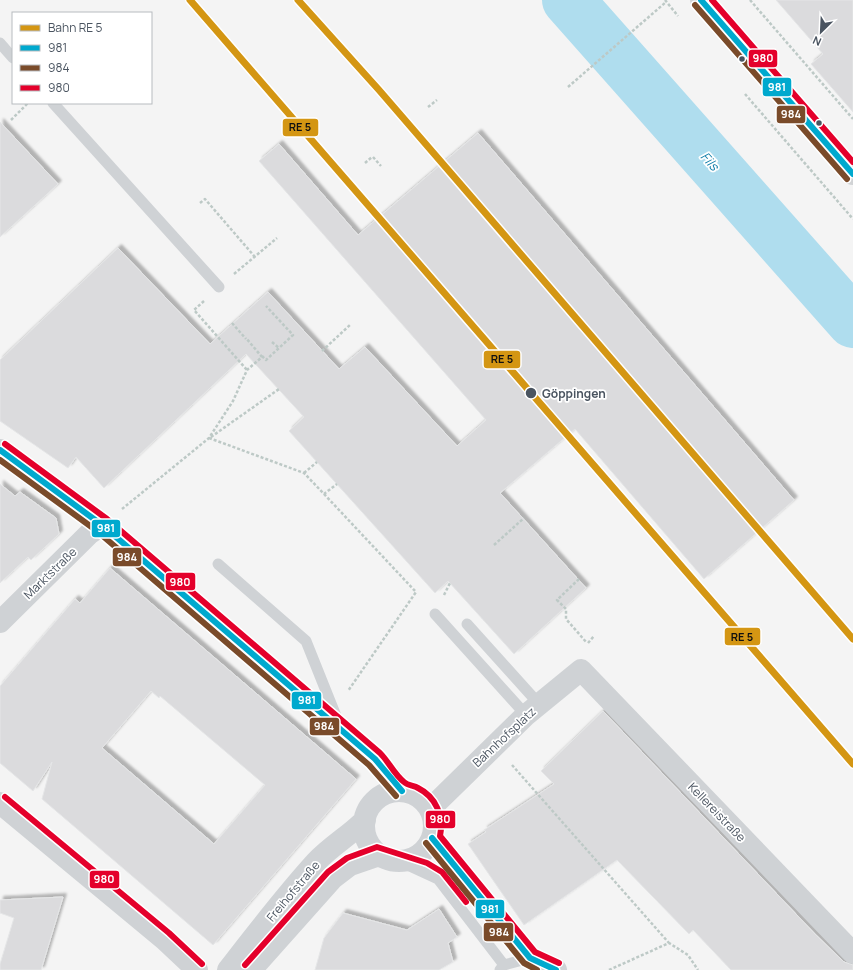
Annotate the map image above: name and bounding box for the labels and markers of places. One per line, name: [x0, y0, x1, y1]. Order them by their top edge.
unlabelled marker: [737, 54, 747, 64]
unlabelled marker: [814, 118, 824, 128]
place label: Göppingen: [542, 385, 606, 402]
marker: Göppingen: [524, 386, 538, 400]

